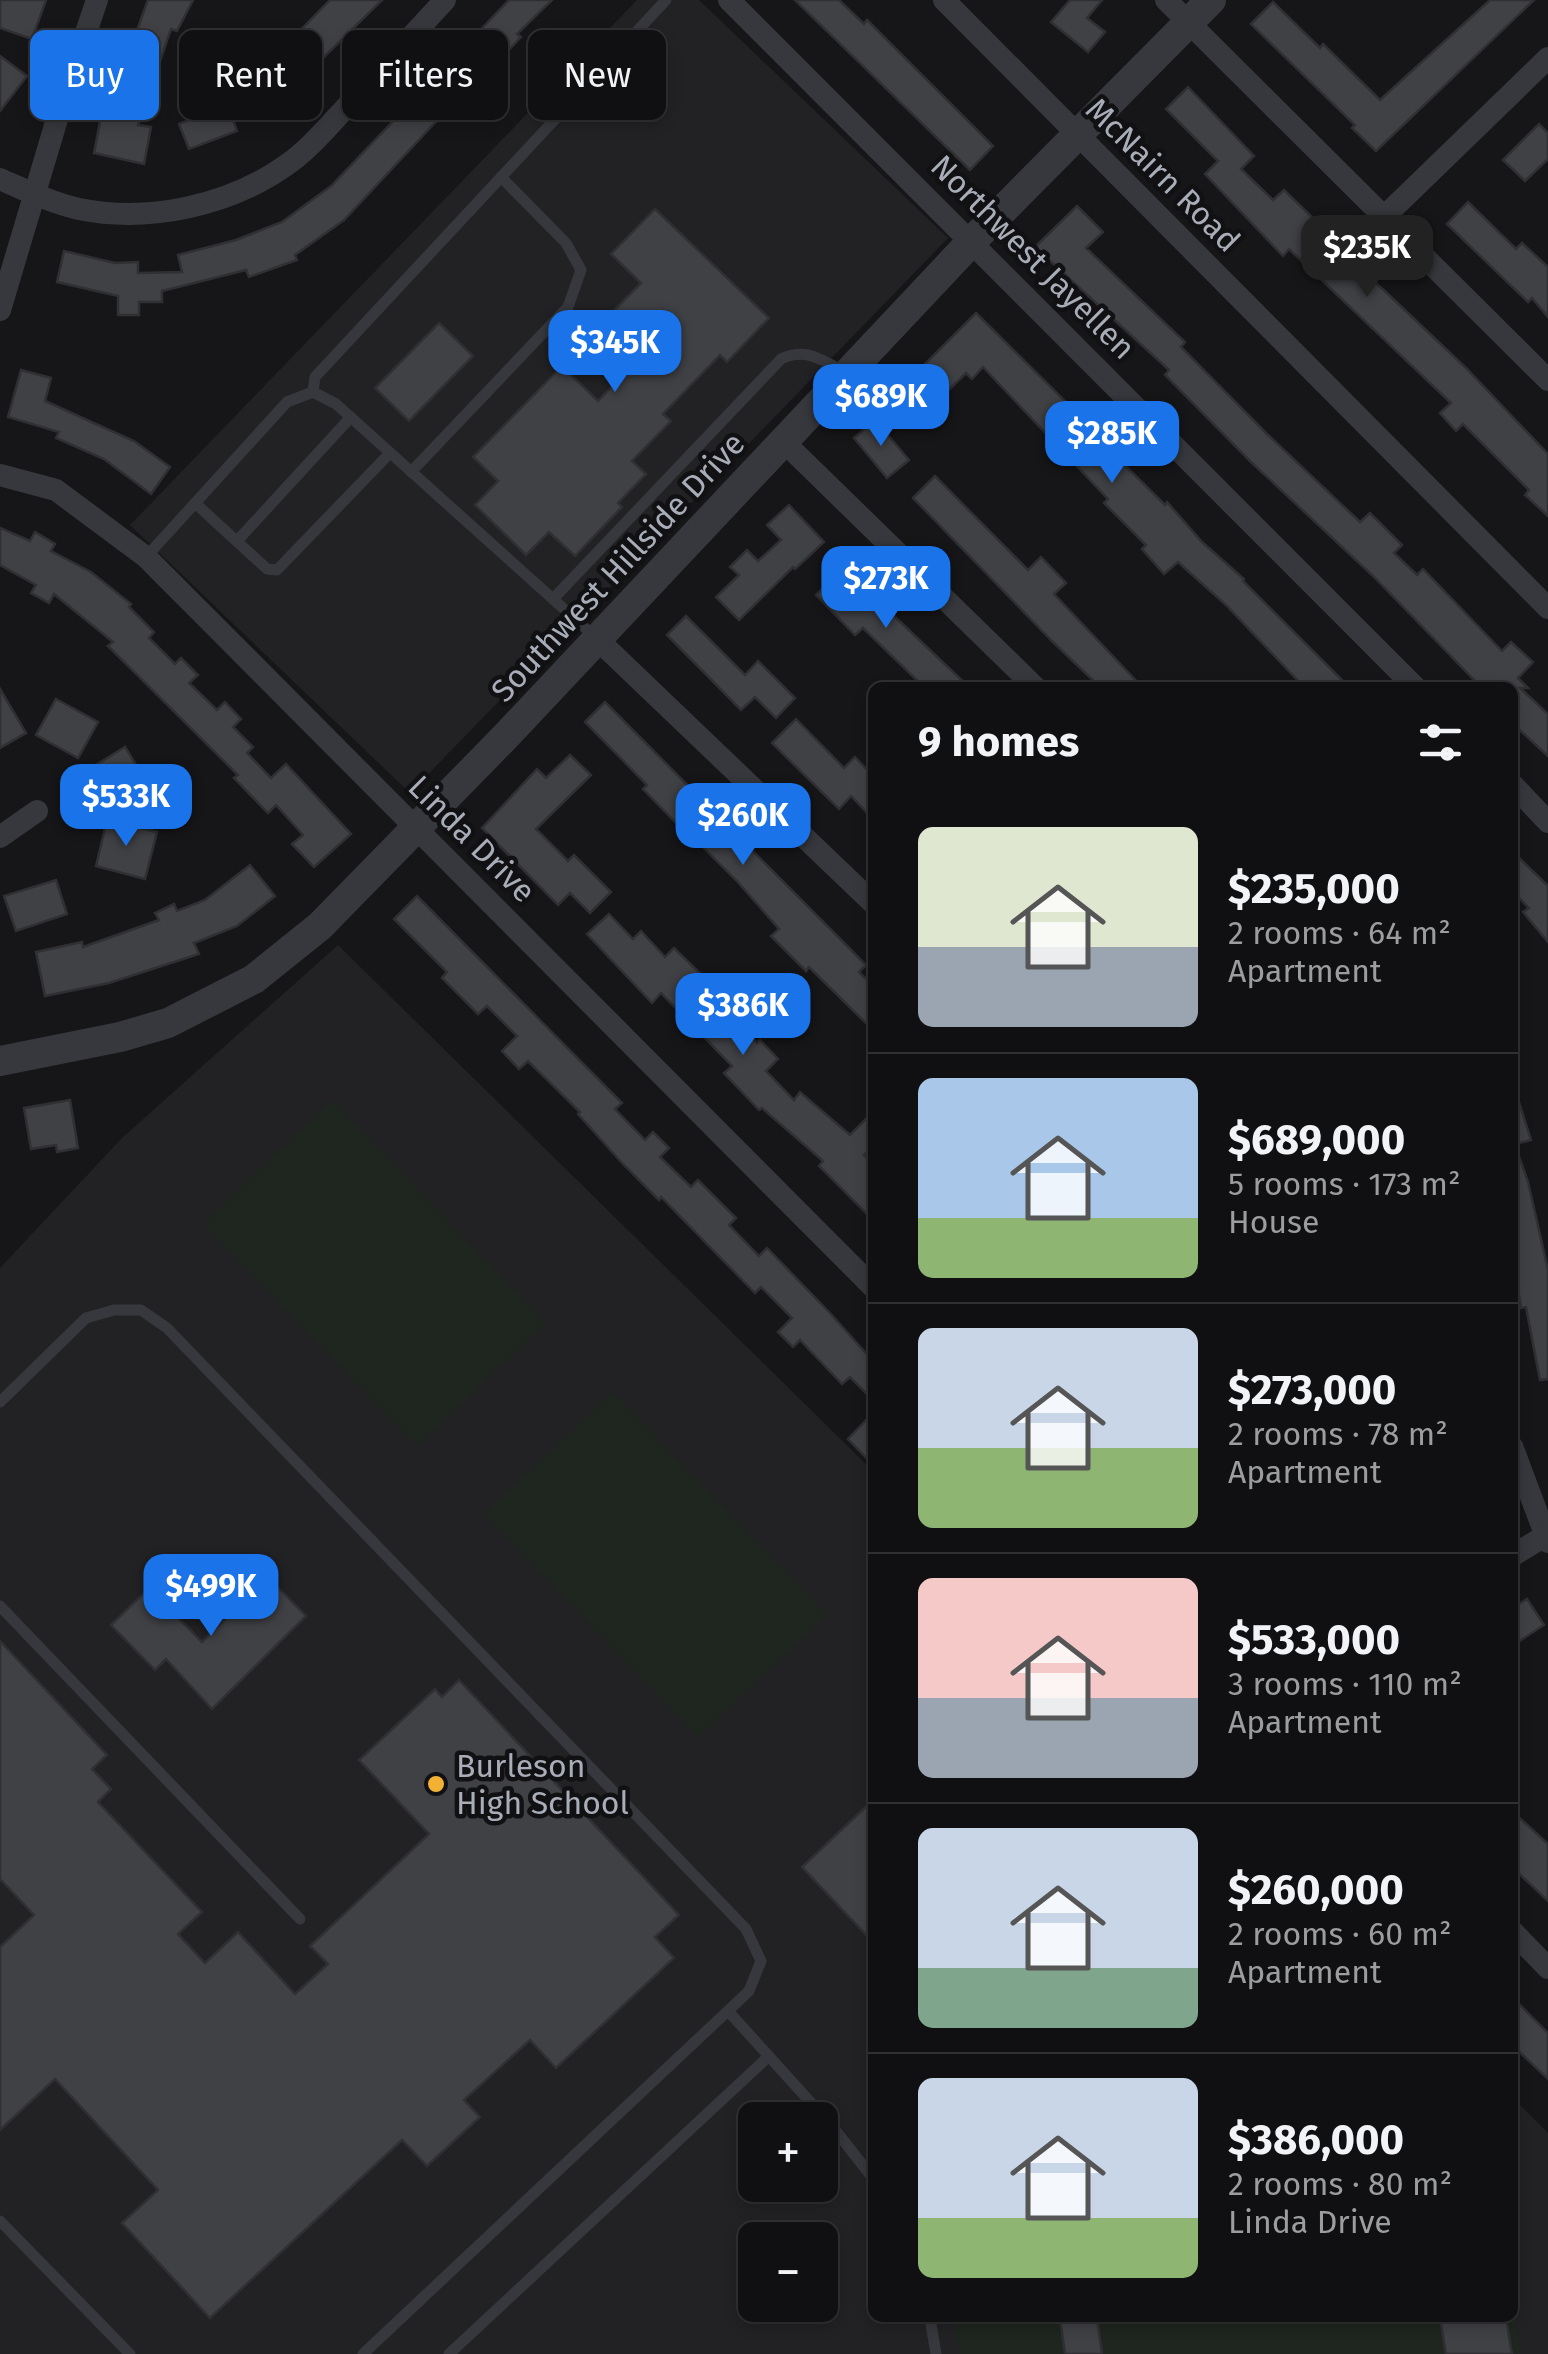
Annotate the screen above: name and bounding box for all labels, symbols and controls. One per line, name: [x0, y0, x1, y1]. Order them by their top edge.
chip: Buy: [30, 30, 159, 120]
chip: Rent: [179, 30, 322, 120]
chip: Filters: [342, 30, 508, 120]
chip: New: [528, 30, 666, 120]
street label: McNairn Road: [1078, 90, 1248, 260]
street label: Northwest Jayellen: [923, 147, 1143, 367]
pin: $235K: [1297, 215, 1437, 300]
text: $235K: [1323, 228, 1411, 266]
pin: $345K: [545, 310, 685, 395]
text: $345K: [570, 323, 660, 361]
pin: $689K: [811, 364, 951, 449]
text: $689K: [835, 377, 927, 415]
pin: $285K: [1042, 401, 1182, 486]
text: $285K: [1067, 414, 1157, 452]
street label: Southwest Hillside Drive: [483, 425, 753, 709]
pin: $273K: [816, 546, 956, 631]
text: $273K: [843, 559, 929, 597]
icon: filters: [1413, 715, 1468, 770]
text: 9 homes: [918, 717, 1079, 767]
pin: $533K: [56, 764, 196, 849]
street label: Linda Drive: [401, 768, 543, 910]
text: $533K: [82, 777, 170, 815]
pin: $260K: [673, 783, 813, 868]
text: $260K: [698, 796, 788, 834]
text: $235,000: [1228, 864, 1400, 914]
icon: home: [998, 867, 1118, 987]
text: 2 rooms · 64 m²: [1228, 914, 1451, 952]
text: Apartment: [1228, 952, 1382, 990]
pin: $386K: [673, 973, 813, 1058]
text: $386K: [697, 986, 789, 1024]
text: $689,000: [1228, 1115, 1405, 1165]
icon: home: [998, 1118, 1118, 1238]
text: 5 rooms · 173 m²: [1228, 1165, 1461, 1203]
text: House: [1228, 1203, 1319, 1241]
text: $273,000: [1228, 1365, 1396, 1415]
icon: home: [998, 1368, 1118, 1488]
text: 2 rooms · 78 m²: [1228, 1415, 1448, 1453]
text: Apartment: [1228, 1453, 1382, 1491]
pin: $499K: [141, 1554, 281, 1639]
text: $499K: [165, 1567, 257, 1605]
text: $533,000: [1228, 1615, 1400, 1665]
icon: home: [998, 1618, 1118, 1738]
text: 3 rooms · 110 m²: [1228, 1665, 1462, 1703]
text: Apartment: [1228, 1703, 1382, 1741]
place label: Burleson High School: [456, 1747, 629, 1822]
marker: Burleson High School: [425, 1773, 447, 1795]
text: $260,000: [1228, 1865, 1404, 1915]
icon: home: [998, 1868, 1118, 1988]
text: 2 rooms · 60 m²: [1228, 1915, 1452, 1953]
text: Apartment: [1228, 1953, 1382, 1991]
map controls: [738, 2102, 838, 2322]
button: +: [738, 2102, 838, 2202]
text: $386,000: [1228, 2115, 1404, 2165]
icon: home: [998, 2118, 1118, 2238]
text: 2 rooms · 80 m²: [1228, 2165, 1452, 2203]
text: Linda Drive: [1228, 2203, 1392, 2241]
button: −: [738, 2222, 838, 2322]

